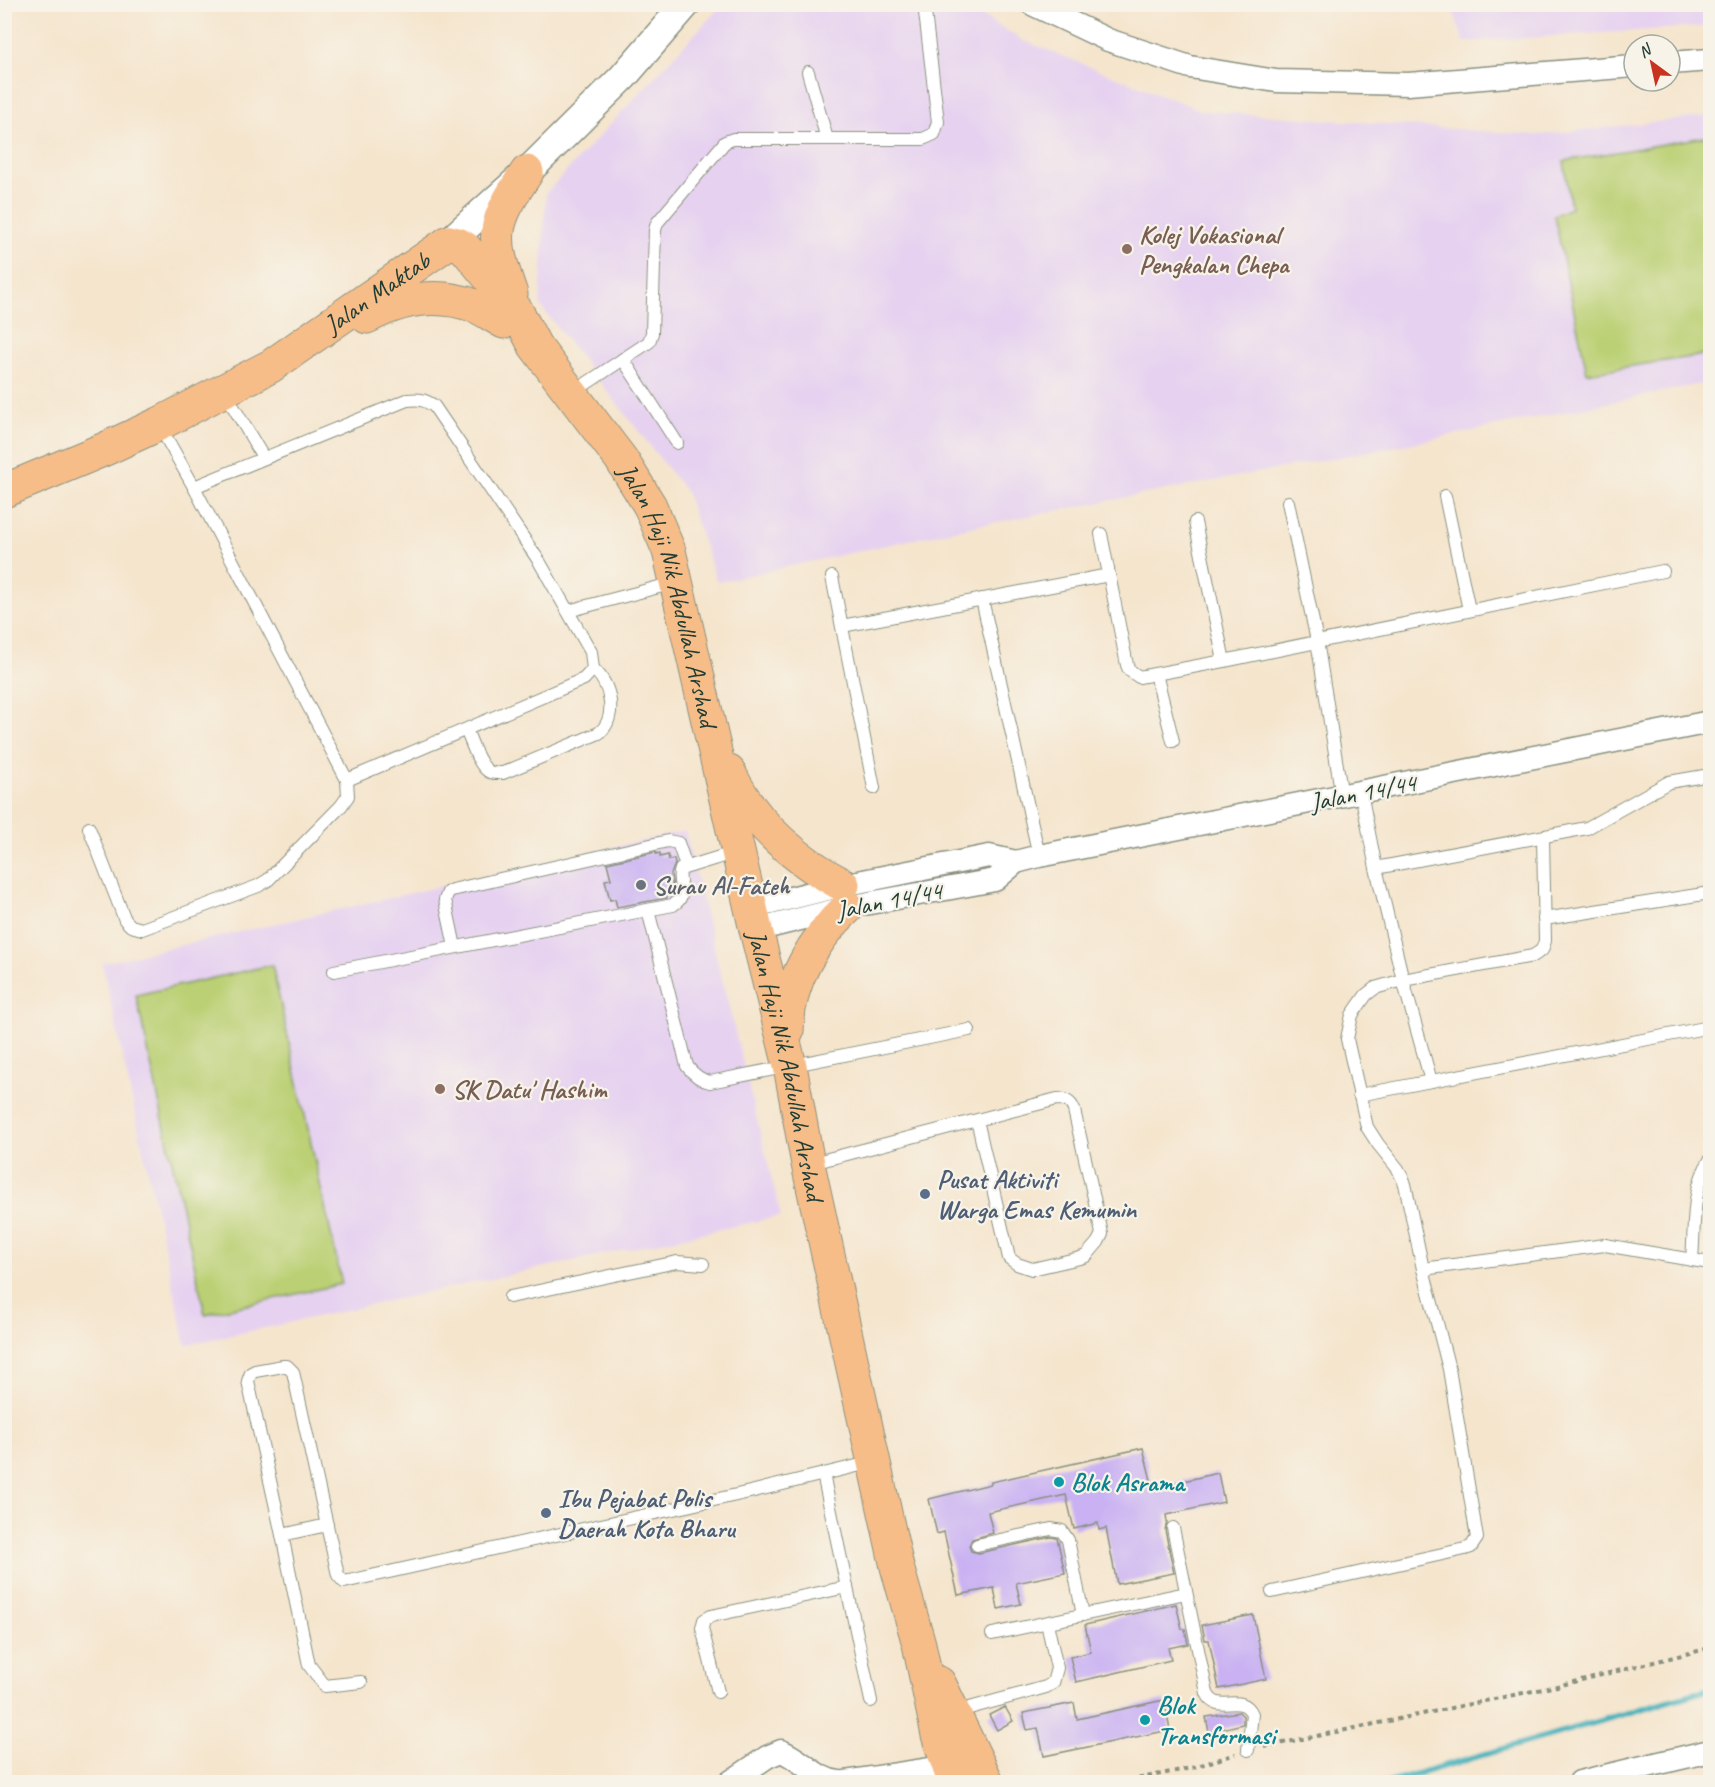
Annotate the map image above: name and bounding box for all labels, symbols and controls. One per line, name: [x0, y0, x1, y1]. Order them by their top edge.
north arrow: [1622, 33, 1682, 93]
text: N: [1635, 38, 1657, 62]
place label: Kolej Vokasional Pengkalan Chepa: [1139, 218, 1291, 281]
marker: Kolej Vokasional Pengkalan Chepa: [1120, 242, 1134, 256]
street label: Jalan Maktab: [316, 243, 438, 342]
street label: Jalan Haji Nik Abdullah Arshad: [610, 455, 726, 734]
street label: Jalan 14/44: [1305, 766, 1421, 819]
place label: Surau Al-Fateh: [653, 869, 791, 902]
street label: Jalan 14/44: [831, 874, 947, 927]
marker: Surau Al-Fateh: [634, 878, 648, 892]
street label: Jalan Haji Nik Abdullah Arshad: [739, 925, 832, 1208]
place label: SK Datu' Hashim: [452, 1073, 608, 1106]
marker: SK Datu' Hashim: [433, 1082, 447, 1096]
place label: Pusat Aktiviti Warga Emas Kemumin: [937, 1163, 1137, 1226]
marker: Pusat Aktiviti Warga Emas Kemumin: [918, 1187, 932, 1201]
place label: Blok Asrama: [1071, 1466, 1186, 1499]
marker: Blok Asrama: [1052, 1475, 1066, 1489]
place label: Ibu Pejabat Polis Daerah Kota Bharu: [558, 1482, 737, 1545]
marker: Ibu Pejabat Polis Daerah Kota Bharu: [539, 1506, 553, 1520]
place label: Blok Transformasi: [1157, 1689, 1279, 1752]
marker: Blok Transformasi: [1138, 1713, 1152, 1727]

